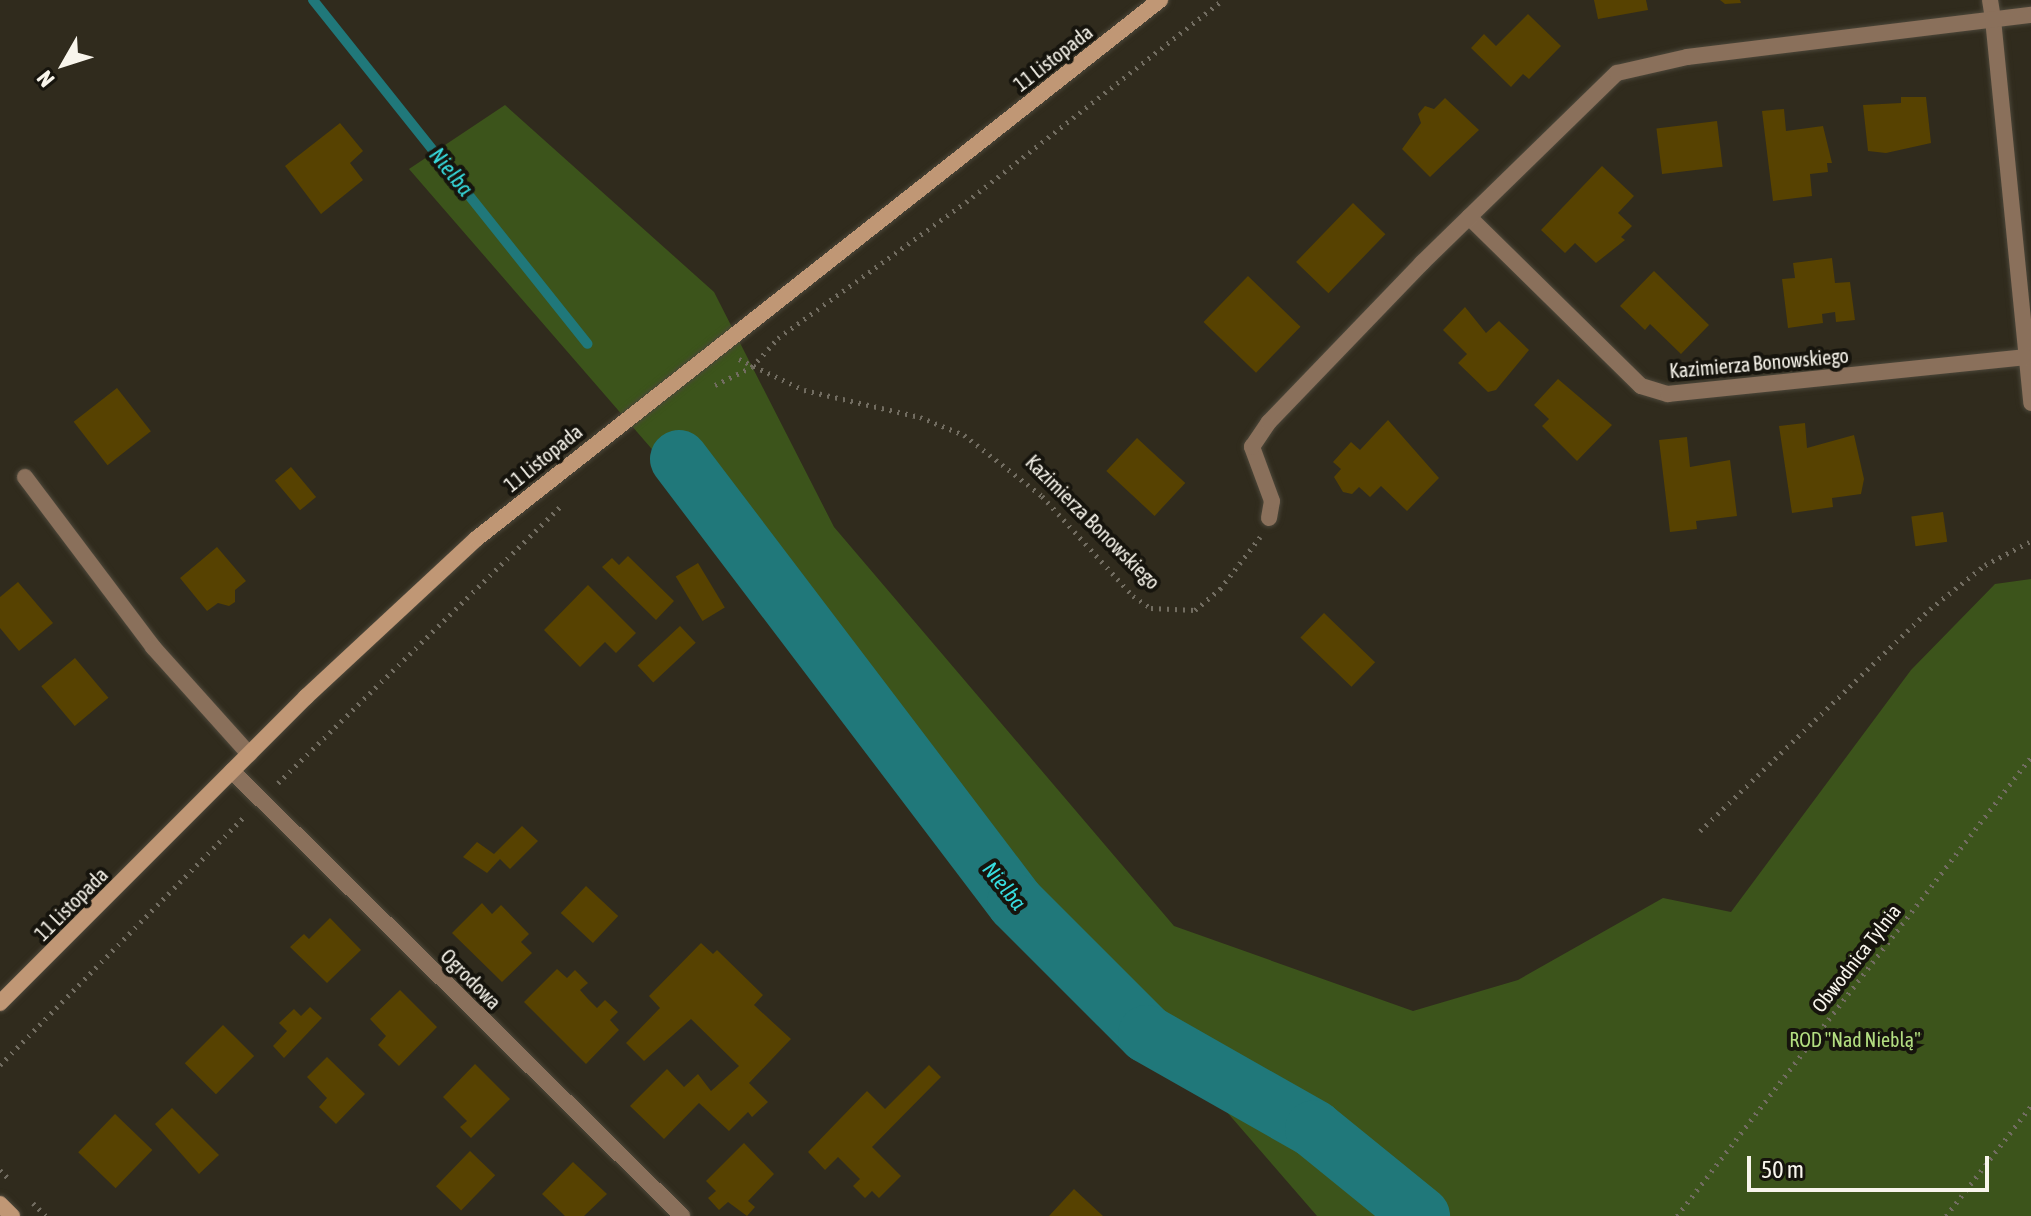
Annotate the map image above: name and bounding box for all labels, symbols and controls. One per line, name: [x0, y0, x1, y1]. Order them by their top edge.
street label: 11 Listopada: [1009, 20, 1097, 96]
north arrow: [24, 24, 104, 104]
text: N: [31, 66, 60, 92]
water label: Nielba: [424, 143, 478, 201]
street label: Kazimierza Bonowskiego: [1668, 343, 1850, 383]
street label: 11 Listopada: [499, 419, 587, 497]
street label: Kazimierza Bonowskiego: [1021, 450, 1165, 594]
water label: Nielba: [977, 857, 1031, 915]
street label: 11 Listopada: [29, 862, 113, 946]
street label: Obwodnica Tylnia: [1806, 899, 1906, 1017]
street label: Ogrodowa: [436, 944, 506, 1014]
park label: ROD "Nad Nieblą": [1789, 1027, 1921, 1051]
scale bar: [1751, 1140, 1993, 1190]
text: 50 m: [1761, 1156, 1804, 1183]

